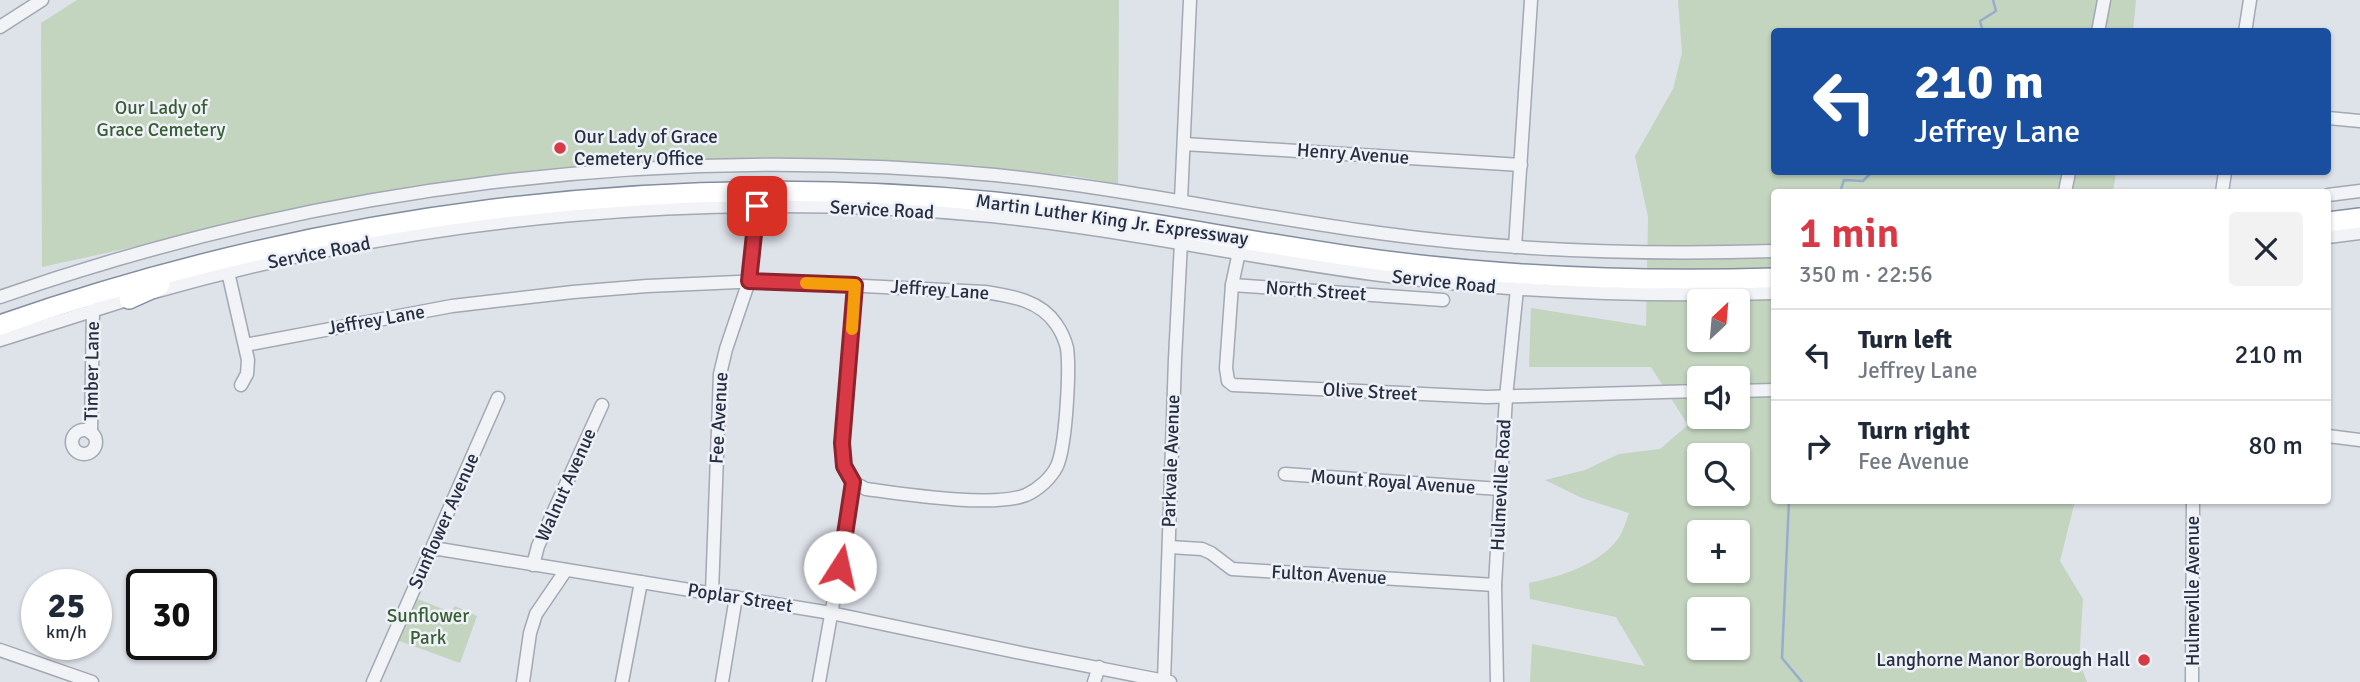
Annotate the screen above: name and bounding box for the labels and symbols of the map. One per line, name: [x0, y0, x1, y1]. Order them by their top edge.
park label: Our Lady of Grace Cemetery: [96, 96, 226, 142]
place label: Our Lady of Grace Cemetery Office: [574, 125, 718, 171]
street label: Henry Avenue: [1296, 138, 1410, 170]
marker: Our Lady of Grace Cemetery Office: [552, 140, 568, 156]
pin: [727, 176, 787, 236]
street label: Martin Luther King Jr. Expressway: [974, 189, 1250, 251]
street label: Service Road: [829, 195, 935, 225]
street label: Service Road: [265, 231, 373, 275]
street label: Service Road: [1391, 265, 1497, 299]
street label: Jeffrey Lane: [890, 275, 990, 305]
street label: North Street: [1265, 276, 1367, 307]
north arrow: [1687, 289, 1750, 352]
street label: Jeffrey Lane: [325, 300, 427, 340]
street label: Timber Lane: [79, 321, 105, 421]
street label: Fee Avenue: [705, 371, 733, 465]
street label: Olive Street: [1322, 378, 1418, 406]
street label: Parkvale Avenue: [1157, 394, 1185, 528]
street label: Hulmeville Road: [1486, 419, 1516, 551]
street label: Walnut Avenue: [530, 425, 602, 545]
street label: Sunflower Avenue: [403, 449, 485, 593]
street label: Mount Royal Avenue: [1310, 464, 1476, 500]
street label: Hulmeville Avenue: [2181, 516, 2205, 666]
position arrow: [803, 530, 877, 604]
street label: Fulton Avenue: [1271, 560, 1387, 590]
speed limit sign: 30: [126, 569, 217, 660]
street label: Poplar Street: [686, 578, 795, 618]
park label: Sunflower Park: [387, 604, 469, 650]
place label: Langhorne Manor Borough Hall: [1876, 648, 2130, 672]
marker: Langhorne Manor Borough Hall: [2136, 652, 2152, 668]

